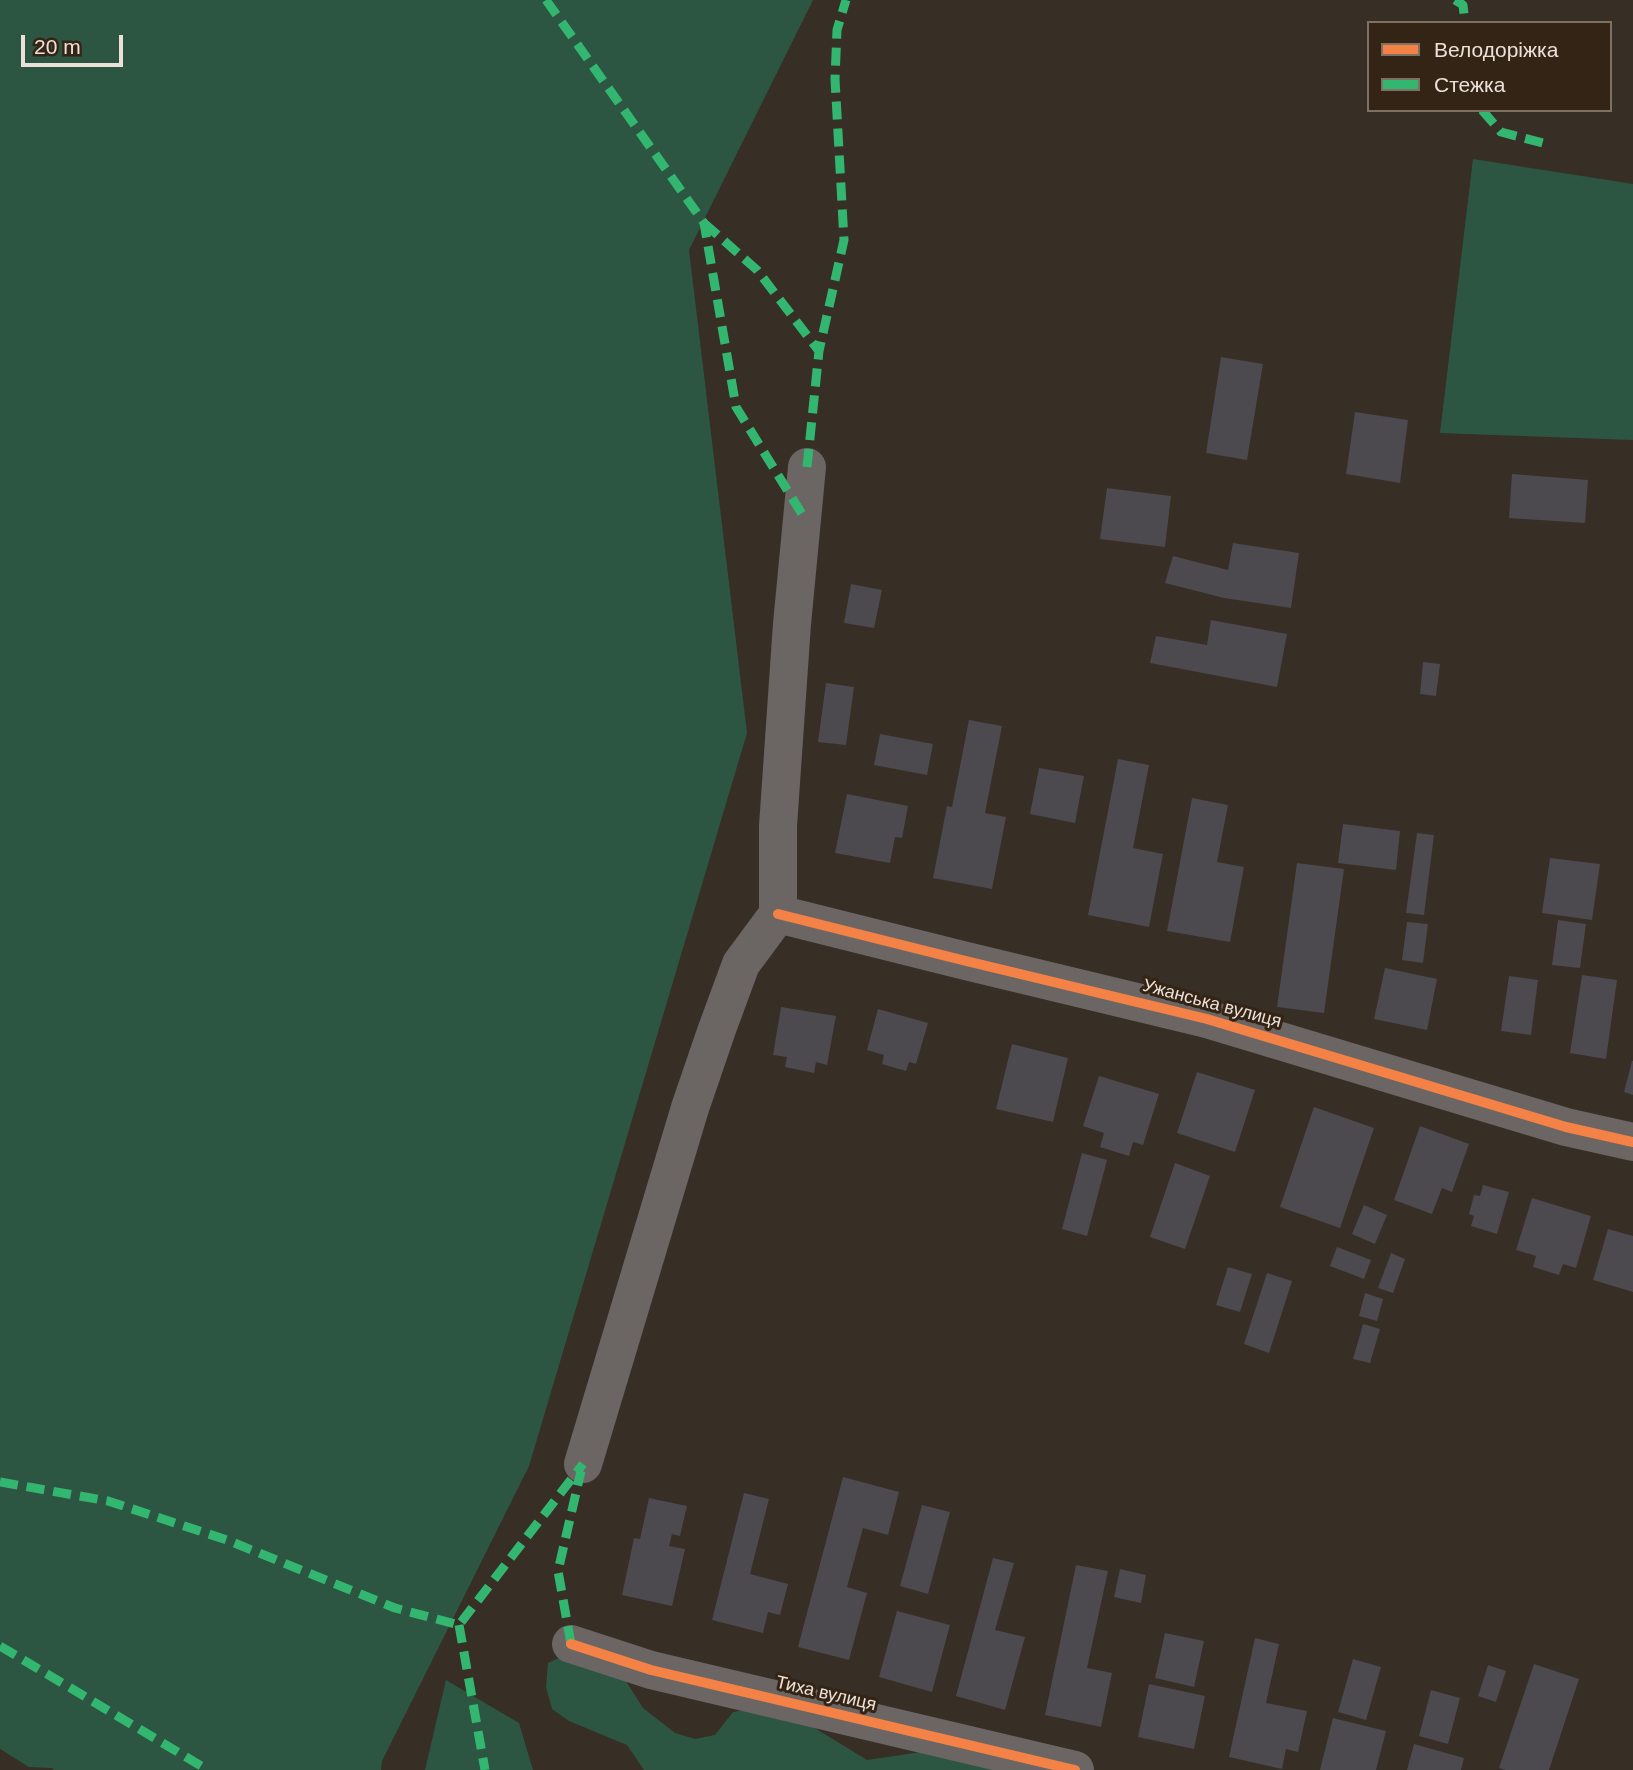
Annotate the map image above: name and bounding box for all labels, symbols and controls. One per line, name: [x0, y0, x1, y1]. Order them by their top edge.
scale bar: [24, 21, 126, 65]
legend: [1367, 21, 1612, 112]
text: 20 m: [34, 35, 81, 58]
text: Велодоріжка: [1434, 38, 1558, 61]
text: Стежка: [1434, 73, 1505, 96]
street label: Ужанська вулиця: [1140, 975, 1284, 1033]
street label: Тиха вулиця: [774, 1672, 878, 1716]

